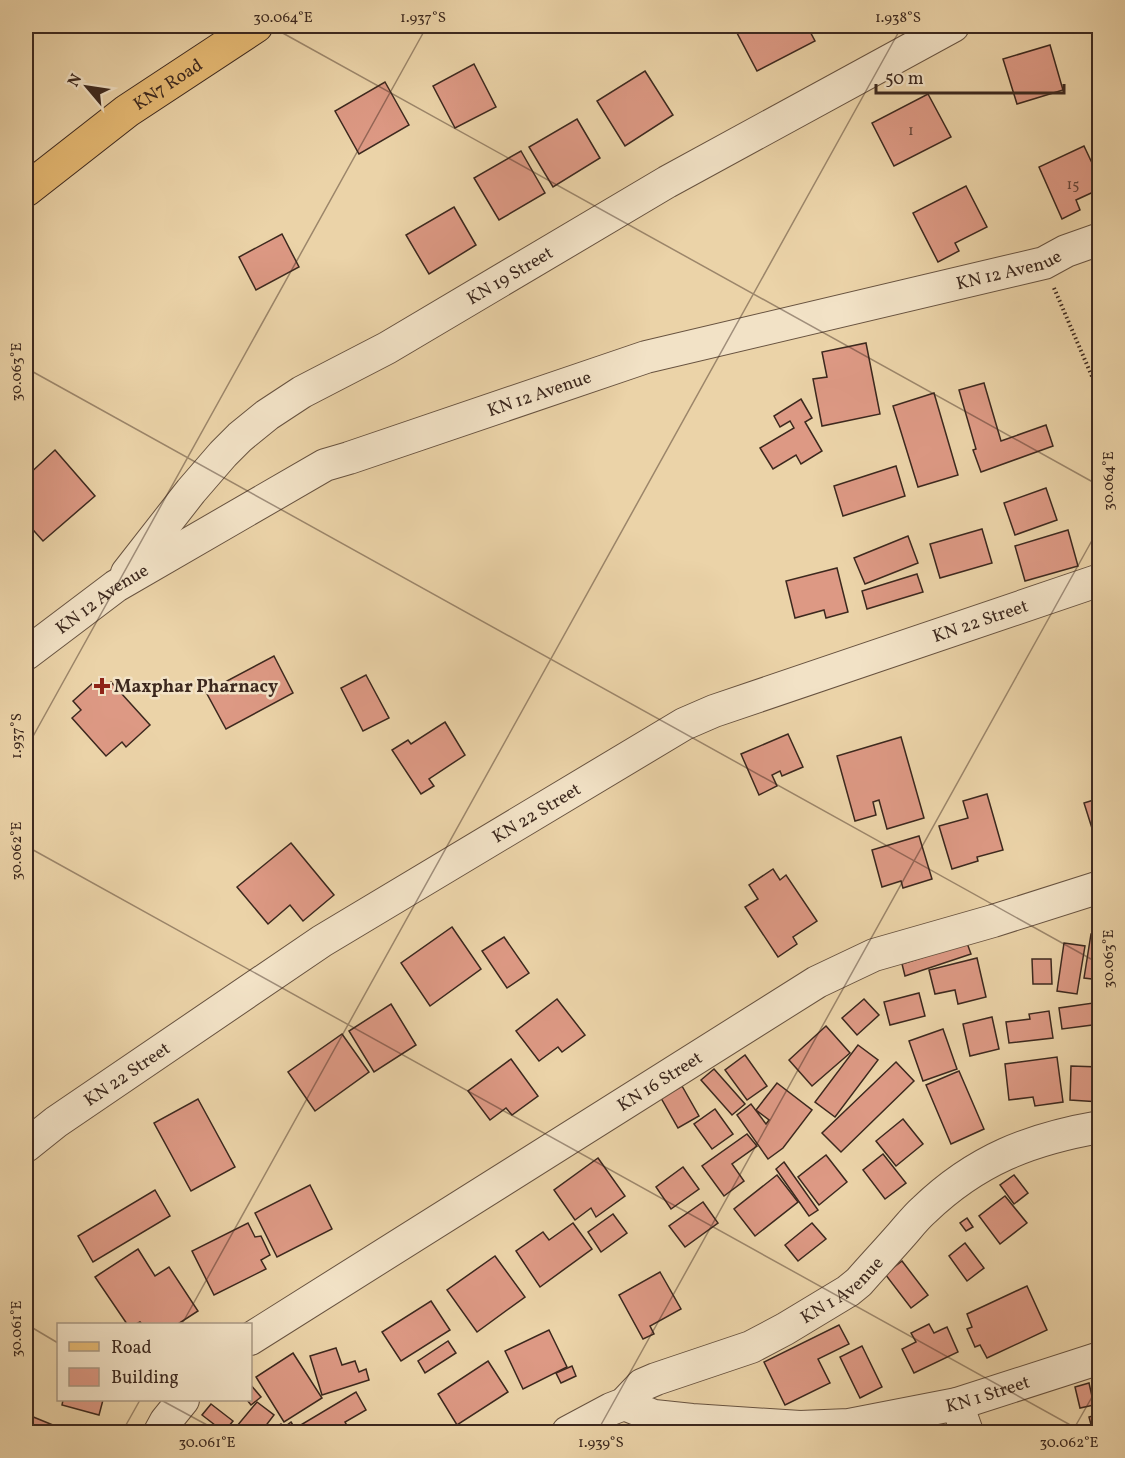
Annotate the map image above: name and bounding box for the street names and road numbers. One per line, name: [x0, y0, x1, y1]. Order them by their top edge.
street label: KN7 Road: [129, 53, 208, 117]
street label: KN 19 Street: [463, 241, 558, 312]
street label: KN 12 Avenue: [954, 245, 1067, 297]
street label: KN 12 Avenue: [484, 366, 595, 424]
street label: KN 12 Avenue: [51, 559, 154, 641]
street label: KN 22 Street: [930, 594, 1032, 650]
street label: KN 22 Street: [488, 778, 586, 850]
street label: KN 22 Street: [79, 1037, 176, 1113]
street label: KN 16 Street: [613, 1046, 708, 1119]
street label: KN 1 Avenue: [796, 1252, 890, 1331]
street label: KN 1 Street: [944, 1370, 1033, 1420]

